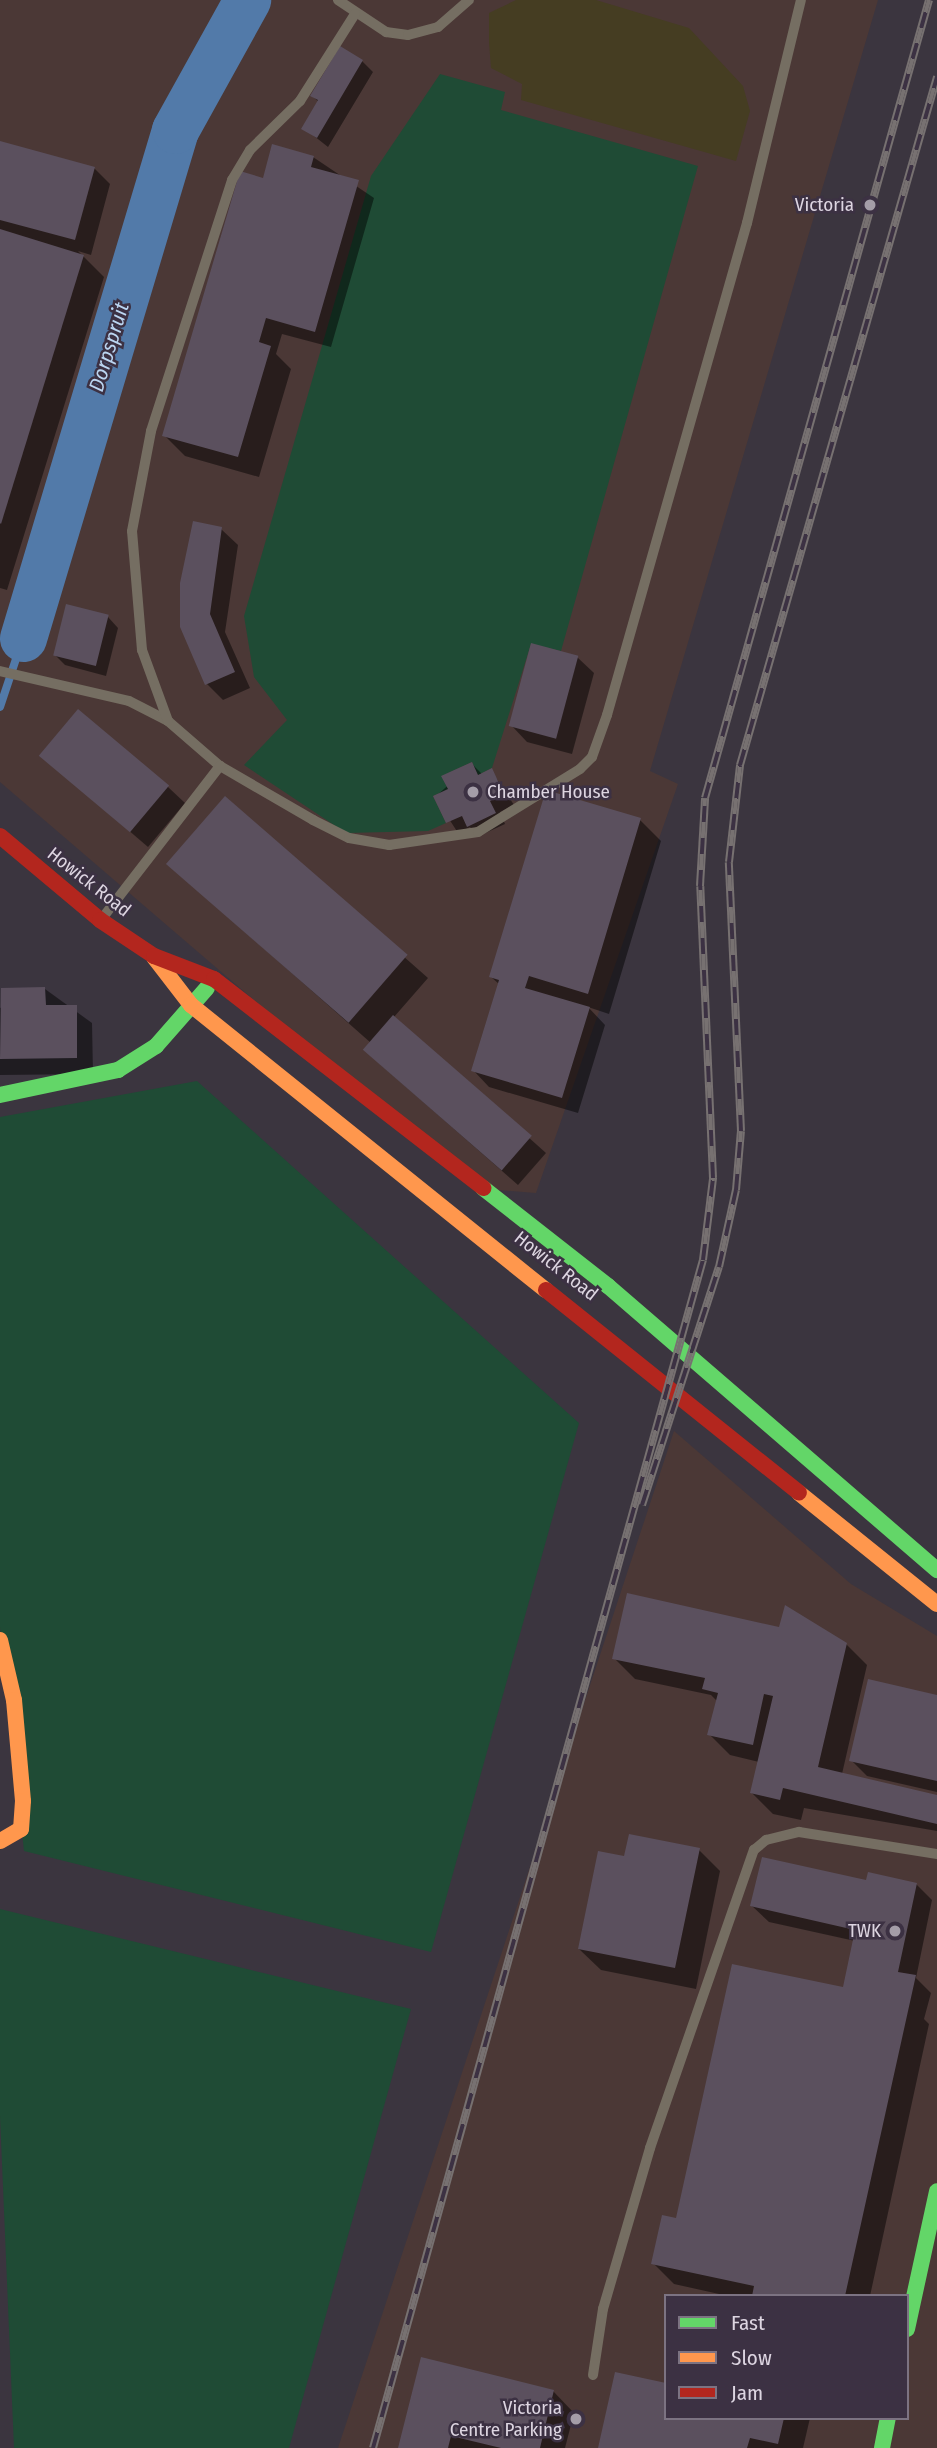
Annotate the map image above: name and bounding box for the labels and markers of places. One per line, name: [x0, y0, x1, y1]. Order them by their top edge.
place label: Victoria: [795, 194, 854, 216]
marker: Victoria: [860, 195, 880, 215]
place label: Chamber House: [487, 781, 610, 803]
marker: Chamber House: [465, 784, 481, 800]
place label: TWK: [848, 1920, 881, 1942]
marker: TWK: [887, 1923, 903, 1939]
place label: Victoria Centre Parking: [450, 2397, 562, 2441]
marker: Victoria Centre Parking: [568, 2411, 584, 2427]

